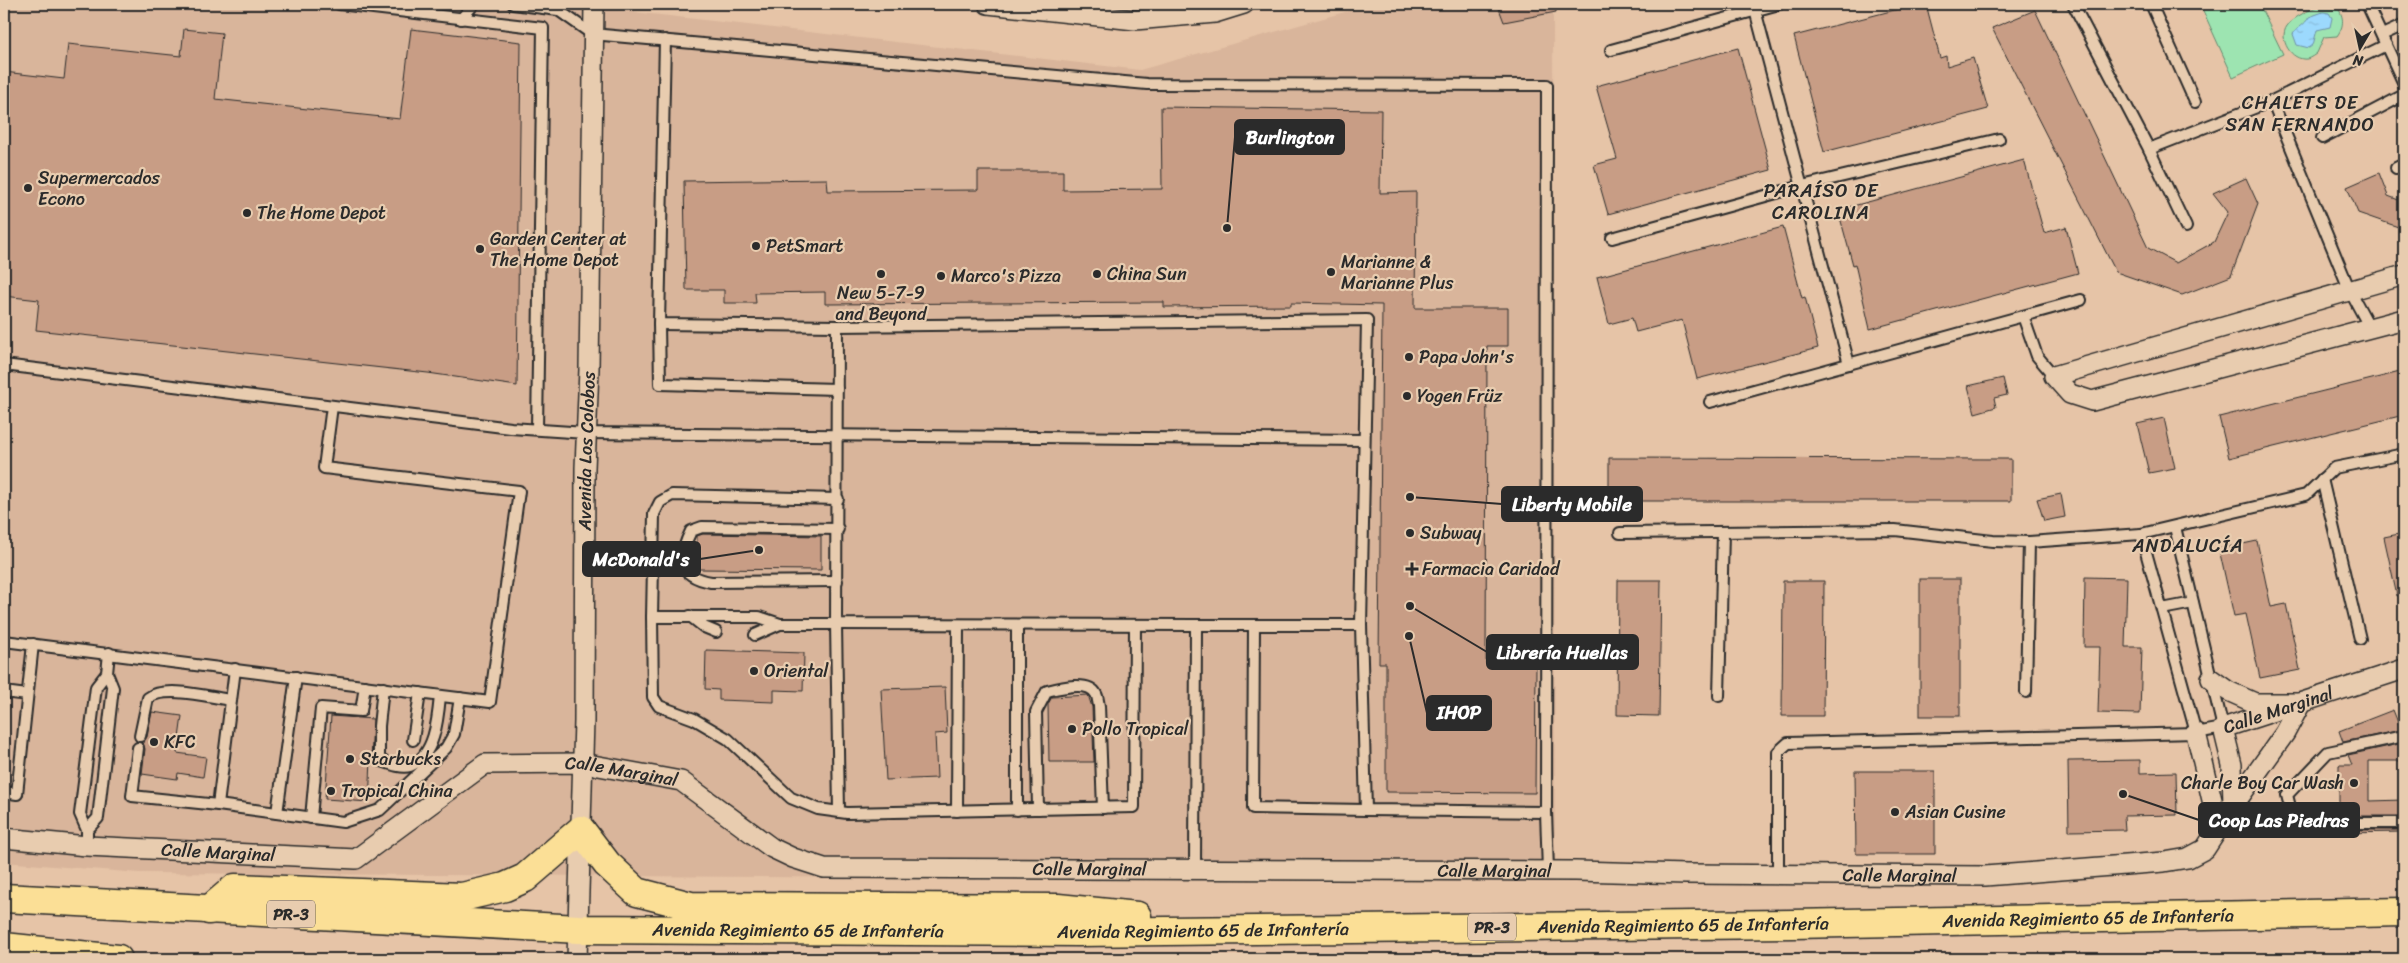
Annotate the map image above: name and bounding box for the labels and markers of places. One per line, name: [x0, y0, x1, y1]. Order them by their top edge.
callout: Burlington: [1235, 120, 1344, 154]
place label: Supermercados Econo: [38, 162, 161, 215]
marker: Supermercados Econo: [22, 182, 34, 194]
place label: The Home Depot: [257, 197, 386, 229]
marker: The Home Depot: [241, 207, 253, 219]
place label: Garden Center at The Home Depot: [490, 223, 627, 276]
place label: PetSmart: [766, 230, 844, 262]
marker: PetSmart: [750, 240, 762, 252]
marker: Garden Center at The Home Depot: [474, 243, 486, 255]
place label: Marianne & Marianne Plus: [1341, 246, 1454, 299]
place label: China Sun: [1107, 258, 1187, 290]
place label: Marco's Pizza: [951, 260, 1061, 292]
marker: Marianne & Marianne Plus: [1325, 266, 1337, 278]
marker: New 5-7-9 and Beyond: [875, 268, 887, 280]
marker: China Sun: [1091, 268, 1103, 280]
marker: Marco's Pizza: [935, 270, 947, 282]
place label: New 5-7-9 and Beyond: [836, 277, 928, 330]
place label: Papa John's: [1419, 341, 1514, 373]
marker: Papa John's: [1403, 351, 1415, 363]
place label: Yogen Früz: [1417, 380, 1503, 412]
marker: Yogen Früz: [1401, 390, 1413, 402]
callout: Liberty Mobile: [1502, 487, 1642, 521]
place label: Subway: [1420, 517, 1482, 549]
marker: Subway: [1404, 527, 1416, 539]
callout: McDonald's: [583, 542, 700, 576]
place label: Farmacia Caridad: [1422, 553, 1561, 585]
marker: Farmacia Caridad: [1406, 563, 1418, 575]
callout: Librería Huellas: [1487, 635, 1638, 669]
place label: Oriental: [764, 655, 829, 687]
marker: Oriental: [748, 665, 760, 677]
callout: IHOP: [1427, 696, 1491, 730]
place label: Pollo Tropical: [1082, 713, 1189, 745]
marker: Pollo Tropical: [1066, 723, 1078, 735]
place label: KFC: [164, 726, 196, 758]
marker: KFC: [148, 736, 160, 748]
place label: Starbucks: [360, 743, 441, 775]
marker: Starbucks: [344, 753, 356, 765]
place label: Charle Boy Car Wash: [2181, 767, 2344, 799]
place label: Tropical China: [341, 775, 454, 807]
marker: Charle Boy Car Wash: [2348, 777, 2360, 789]
marker: Tropical China: [325, 785, 337, 797]
place label: Asian Cusine: [1904, 796, 2006, 828]
callout: Coop Las Piedras: [2199, 803, 2359, 837]
marker: Asian Cusine: [1889, 806, 1901, 818]

